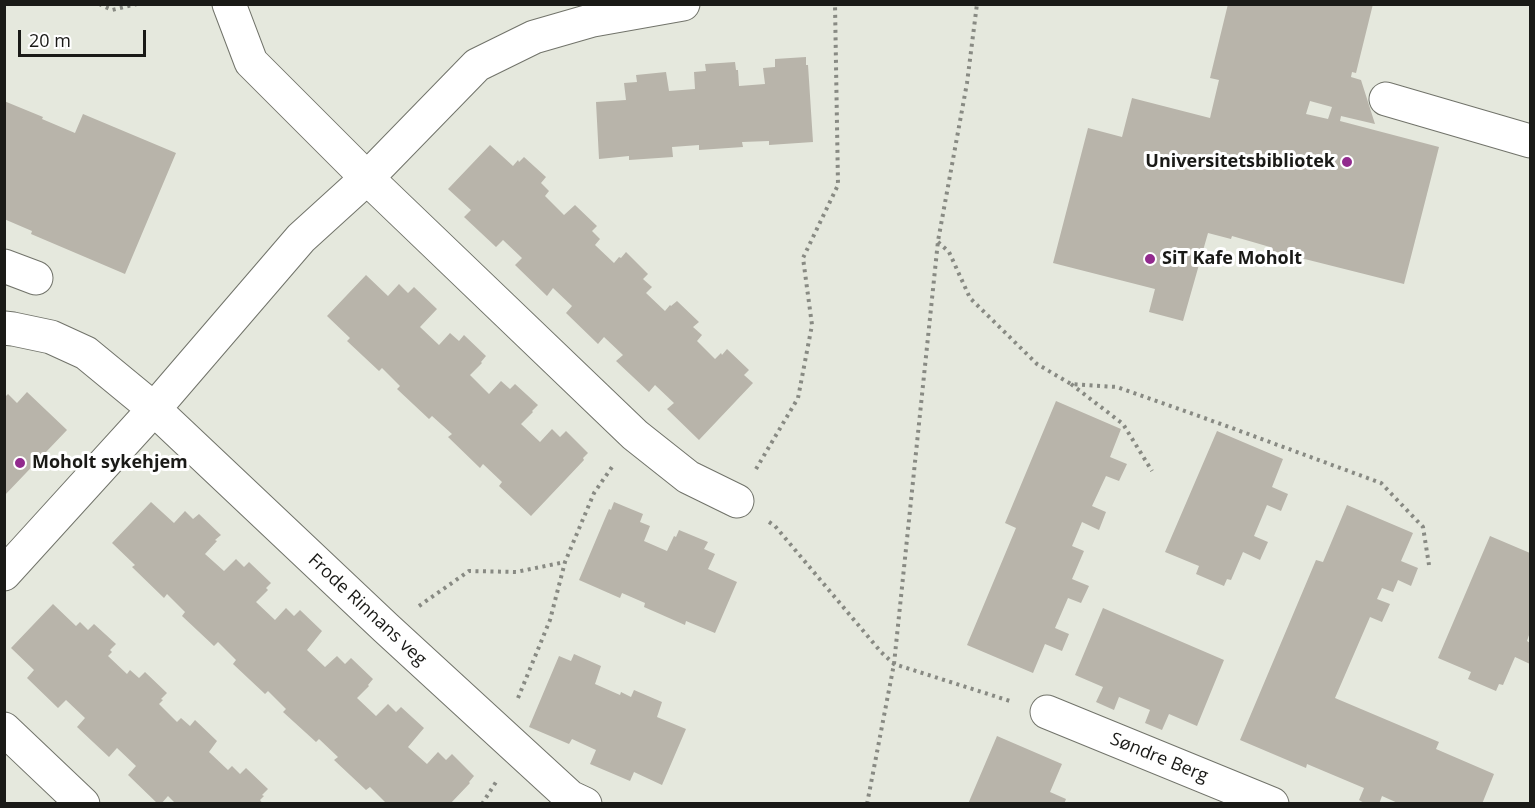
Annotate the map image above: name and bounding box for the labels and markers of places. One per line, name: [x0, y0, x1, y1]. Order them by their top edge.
place label: Universitetsbibliotek: [1145, 151, 1335, 173]
marker: Universitetsbibliotek: [1340, 155, 1354, 169]
place label: SiT Kafe Moholt: [1162, 248, 1302, 270]
marker: SiT Kafe Moholt: [1143, 252, 1157, 266]
place label: Moholt sykehjem: [32, 452, 188, 474]
marker: Moholt sykehjem: [13, 456, 27, 470]

